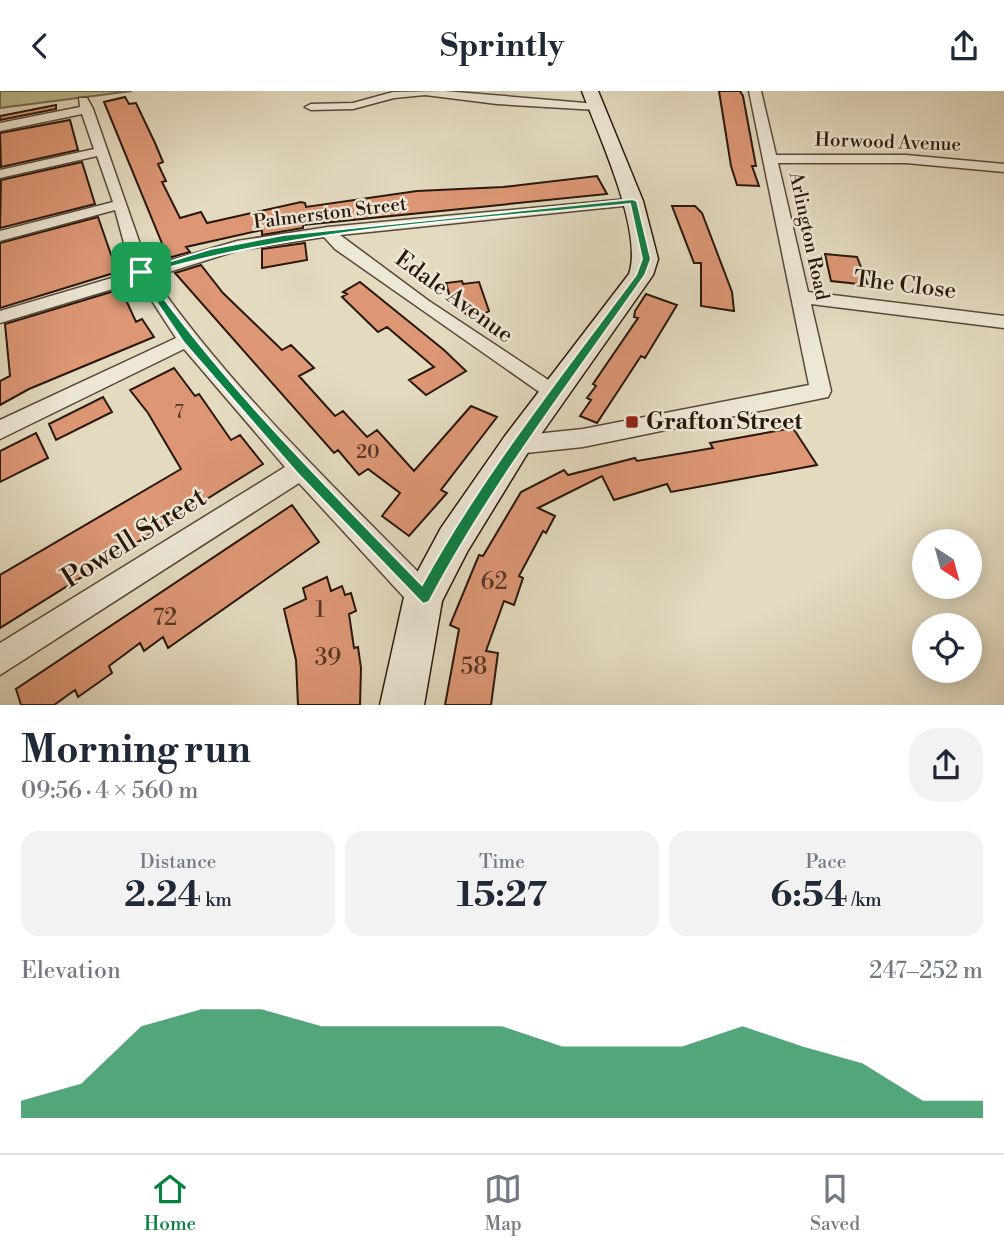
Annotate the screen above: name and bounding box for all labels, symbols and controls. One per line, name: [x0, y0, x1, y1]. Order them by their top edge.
text: Sprintly: [440, 26, 564, 66]
icon: back: [21, 27, 59, 65]
icon: share: [945, 27, 983, 65]
street label: Horwood Avenue: [814, 127, 962, 157]
street label: Arlington Road: [783, 169, 834, 303]
street label: Palmerston Street: [252, 192, 408, 234]
pin: [111, 242, 171, 302]
street label: Edale Avenue: [389, 245, 519, 349]
icon: arrive: [122, 253, 160, 291]
street label: The Close: [852, 265, 958, 305]
house number: 7: [174, 400, 184, 424]
place label: Grafton Street: [646, 408, 803, 436]
marker: Grafton Street: [624, 414, 640, 430]
house number: 20: [356, 440, 380, 464]
street label: Powell Street: [55, 480, 213, 596]
north arrow: [912, 529, 982, 599]
map controls: [912, 529, 982, 683]
house number: 62: [480, 568, 508, 596]
house number: 1: [315, 596, 325, 624]
house number: 72: [153, 604, 177, 632]
button: locate: [912, 613, 982, 683]
house number: 39: [315, 644, 341, 672]
house number: 58: [461, 653, 487, 681]
text: Morning run: [21, 727, 251, 774]
button: share: [909, 728, 983, 802]
text: 09:56 · 4 × 560 m: [21, 777, 199, 805]
text: Distance: [140, 850, 216, 874]
text: Time: [479, 850, 525, 874]
text: Pace: [806, 850, 846, 874]
text: 2.24: [124, 874, 201, 917]
text: 15:27: [457, 874, 547, 917]
text: 6:54: [770, 874, 848, 917]
text: km: [201, 888, 232, 912]
text: /km: [848, 888, 882, 912]
text: Elevation: [21, 957, 121, 985]
text: 247–252 m: [869, 957, 983, 985]
tab: Home: [144, 1170, 196, 1236]
tab: Map: [484, 1170, 522, 1236]
tab: Saved: [810, 1170, 860, 1236]

